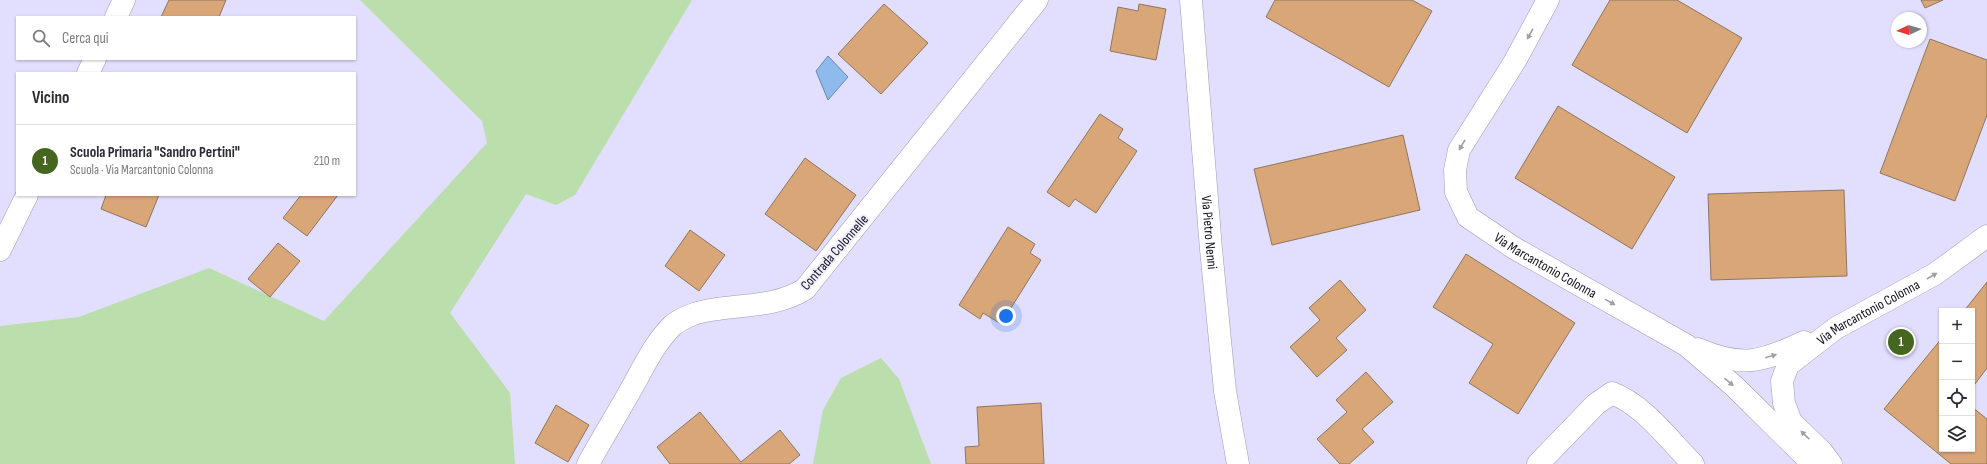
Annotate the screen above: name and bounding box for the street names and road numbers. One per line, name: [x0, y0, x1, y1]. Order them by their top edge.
street label: Via Pietro Nenni: [1198, 195, 1221, 270]
street label: Contrada Colonnelle: [797, 211, 872, 294]
street label: Via Marcantonio Colonna: [1491, 229, 1600, 302]
street label: Via Marcantonio Colonna: [1814, 276, 1923, 349]

